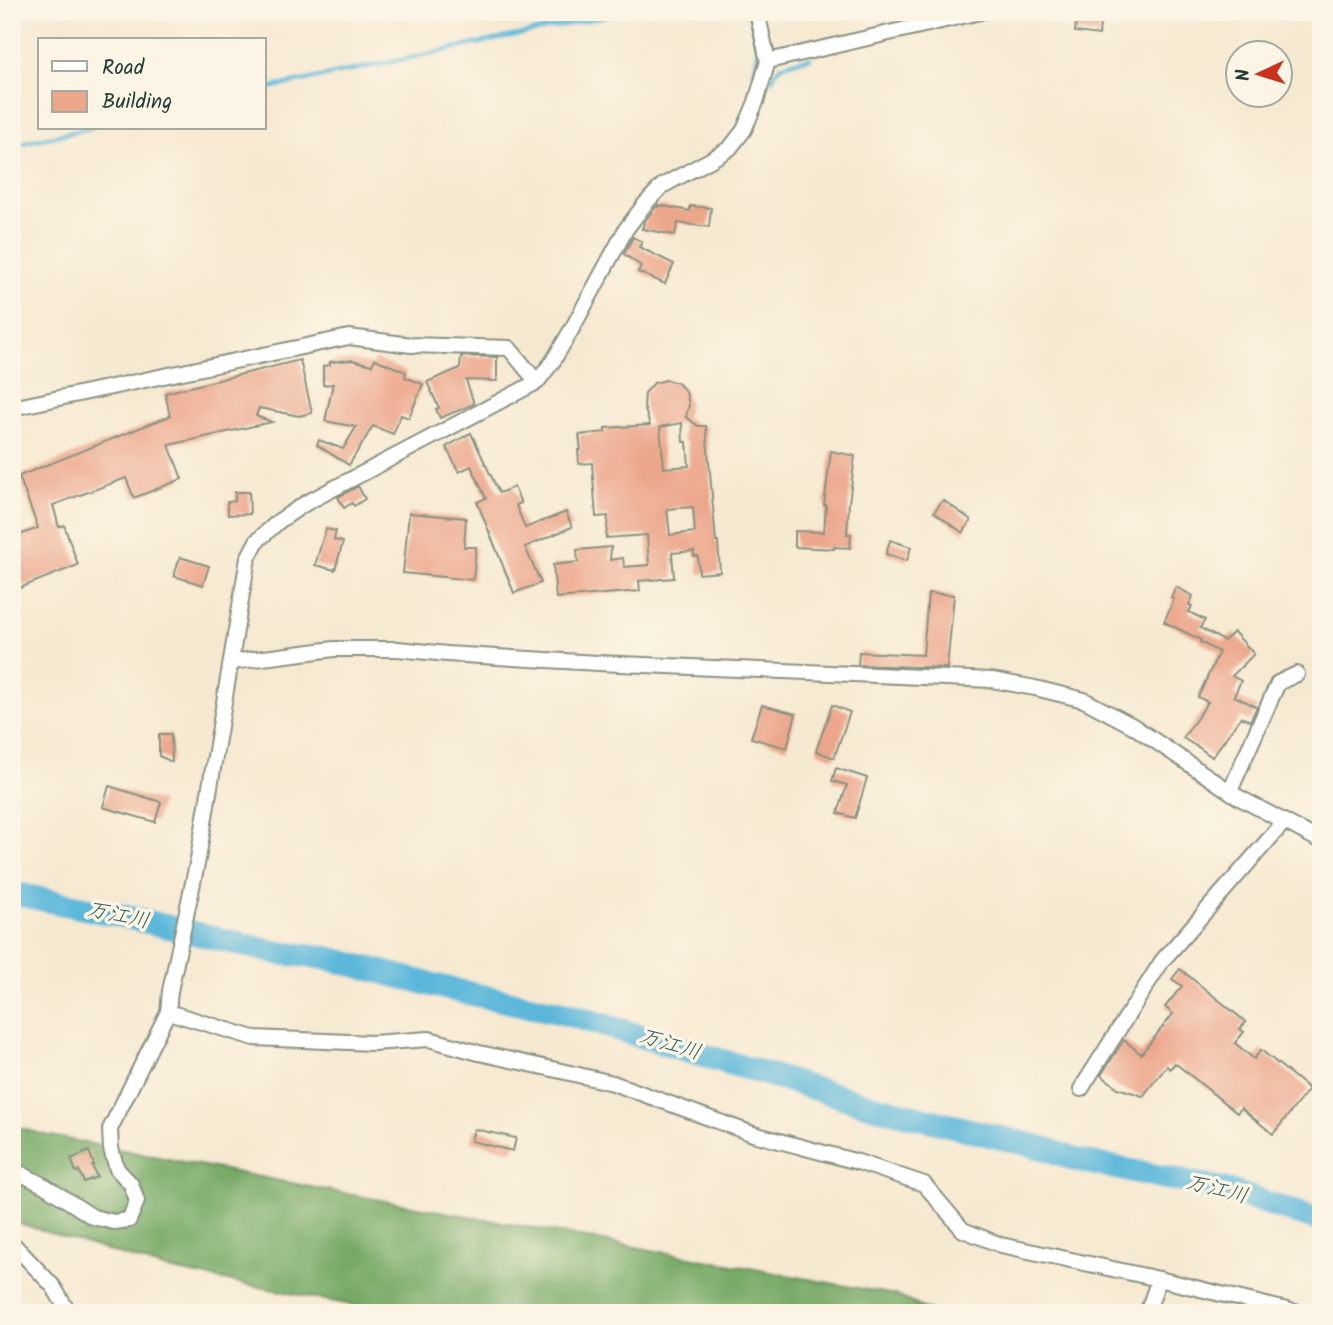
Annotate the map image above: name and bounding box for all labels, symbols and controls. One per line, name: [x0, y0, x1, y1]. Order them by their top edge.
legend: [38, 38, 266, 130]
north arrow: [1224, 38, 1294, 108]
text: Road: [102, 52, 145, 85]
text: N: [1229, 68, 1259, 82]
text: Building: [102, 86, 172, 119]
water label: 万江川: [84, 893, 152, 939]
water label: 万江川: [635, 1020, 705, 1070]
water label: 万江川: [1182, 1166, 1252, 1214]

